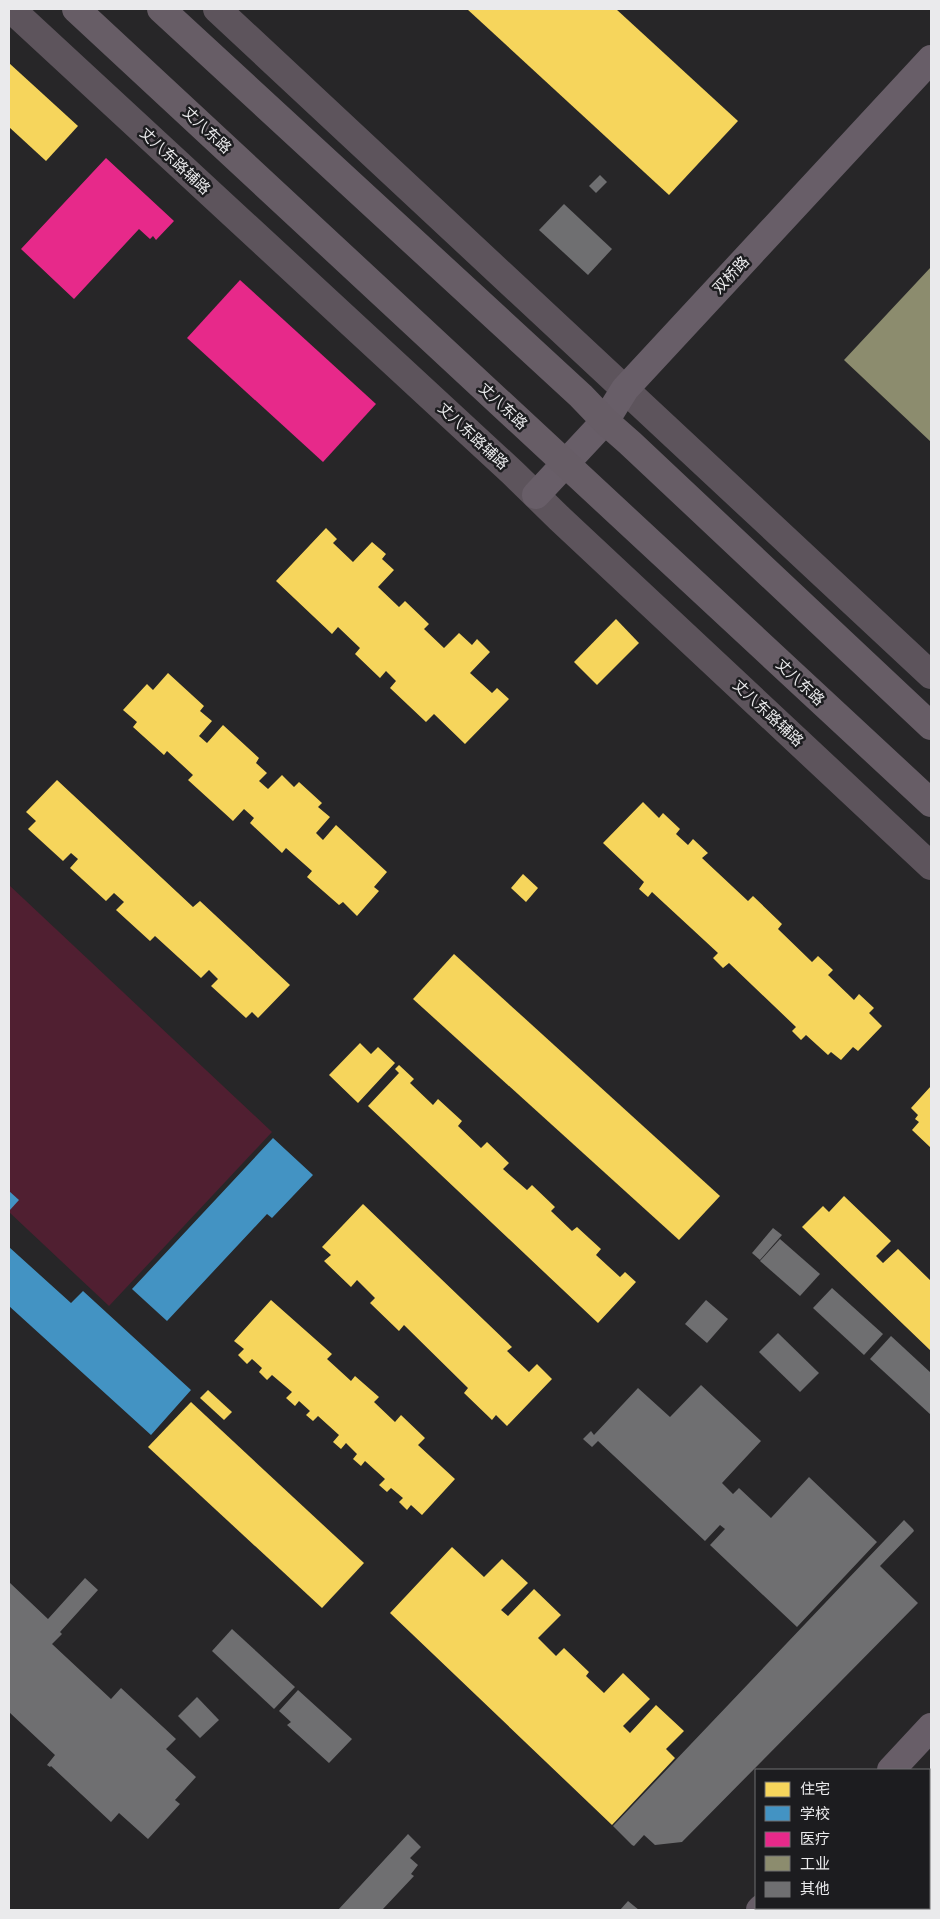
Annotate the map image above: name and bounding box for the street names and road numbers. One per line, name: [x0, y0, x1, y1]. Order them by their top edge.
street label: 丈八东路: [178, 101, 236, 158]
street label: 丈八东路辅路: [135, 122, 215, 199]
street label: 双桥路: [708, 251, 754, 298]
street label: 丈八东路: [474, 377, 532, 434]
street label: 丈八东路辅路: [433, 397, 513, 474]
street label: 丈八东路: [771, 653, 829, 710]
street label: 丈八东路辅路: [728, 674, 808, 751]

